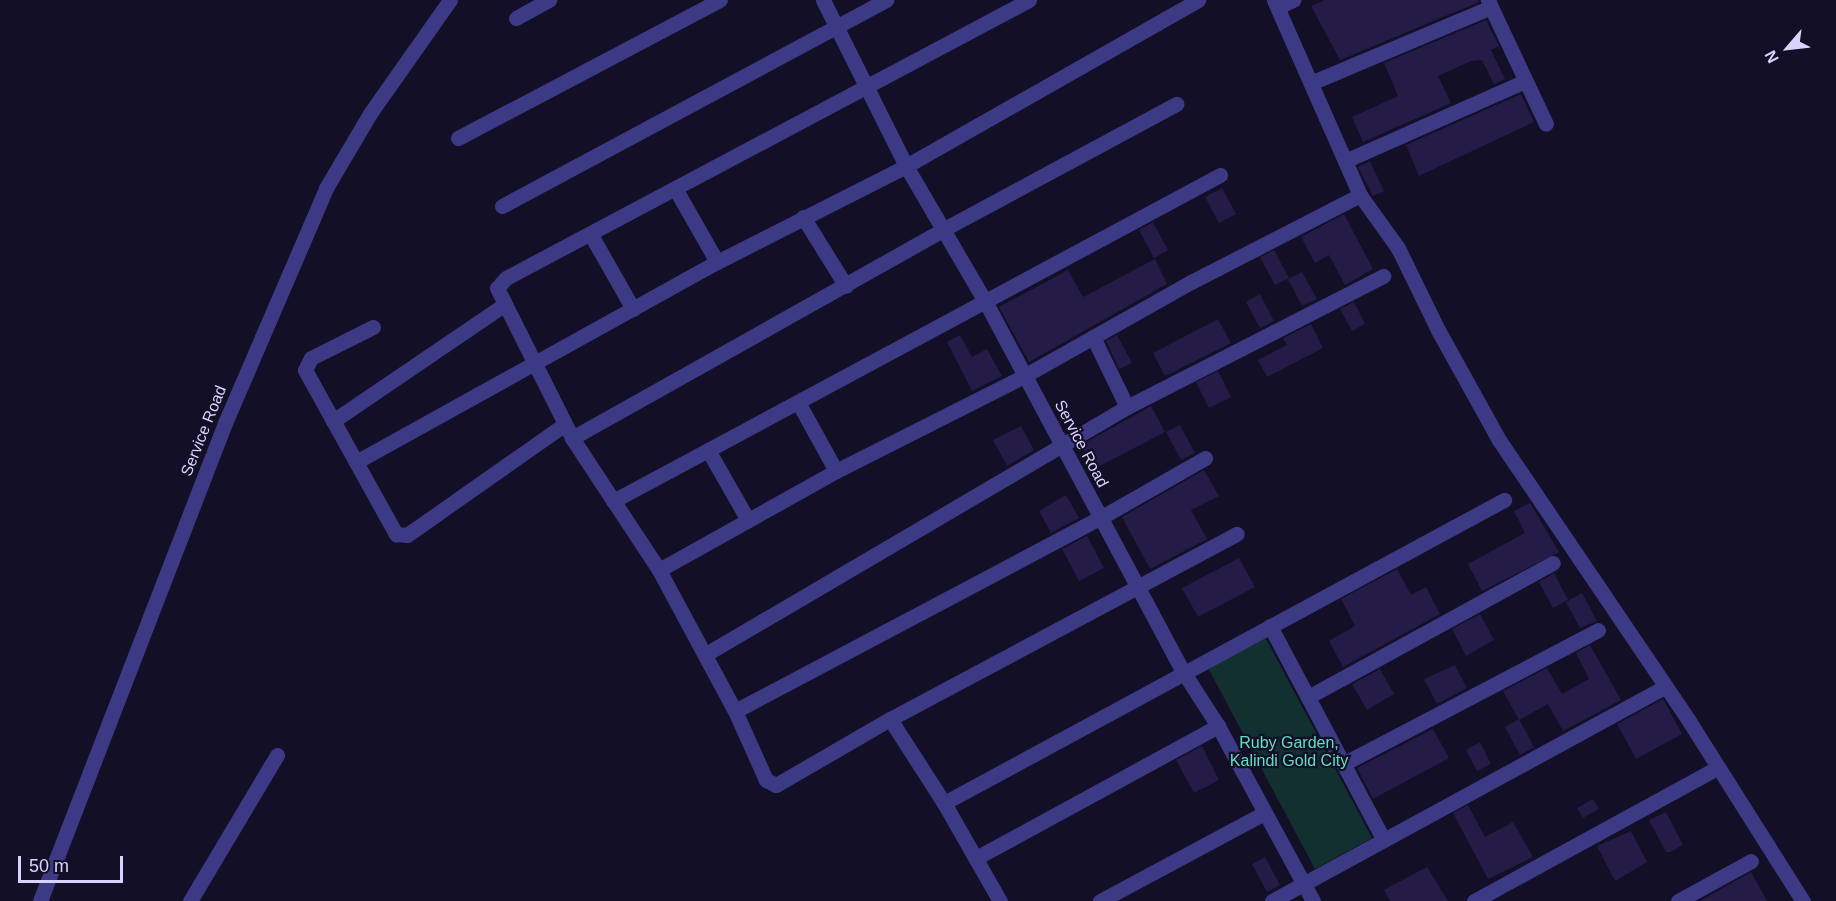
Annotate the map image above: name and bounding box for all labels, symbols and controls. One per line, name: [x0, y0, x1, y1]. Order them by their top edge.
north arrow: [1758, 18, 1818, 78]
text: N: [1761, 48, 1782, 66]
street label: Service Road: [177, 383, 231, 479]
street label: Service Road: [1050, 397, 1112, 491]
park label: Ruby Garden, Kalindi Gold City: [1230, 733, 1348, 771]
scale bar: [21, 844, 126, 882]
text: 50 m: [29, 856, 69, 876]

